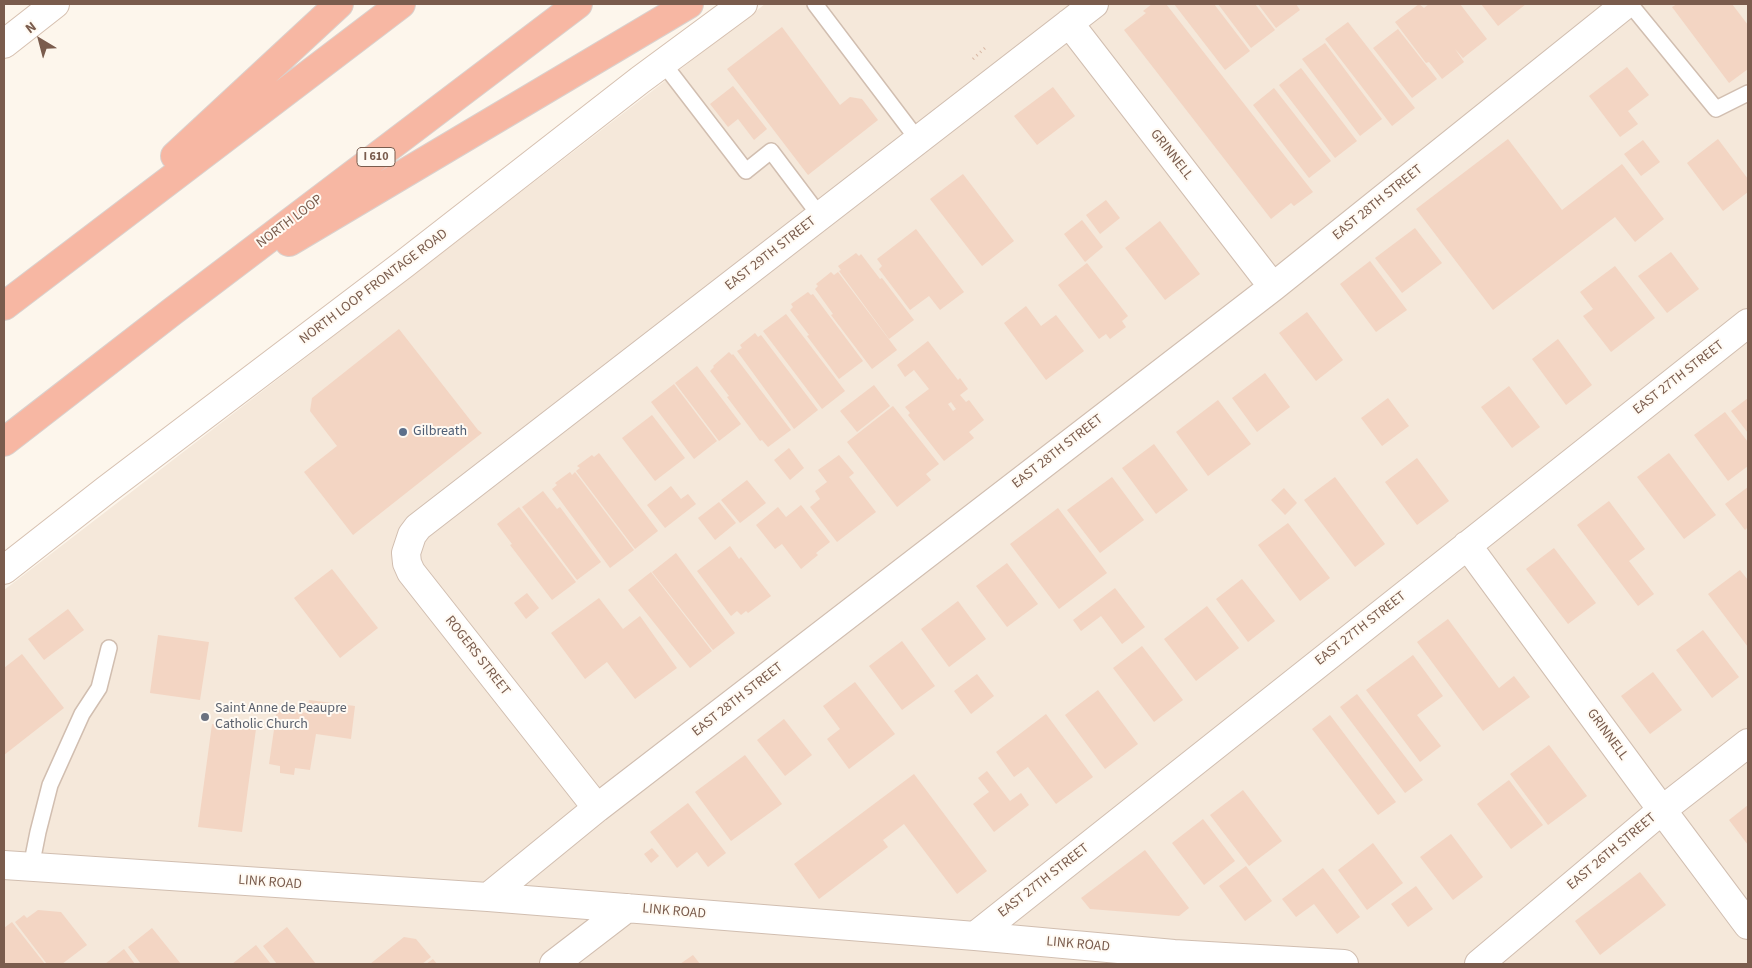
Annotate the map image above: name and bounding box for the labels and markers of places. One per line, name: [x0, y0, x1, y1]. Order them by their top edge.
place label: Gilbreath: [413, 424, 467, 440]
marker: Gilbreath: [397, 426, 409, 438]
place label: Saint Anne de Peaupre Catholic Church: [215, 701, 347, 734]
marker: Saint Anne de Peaupre Catholic Church: [199, 711, 211, 723]

